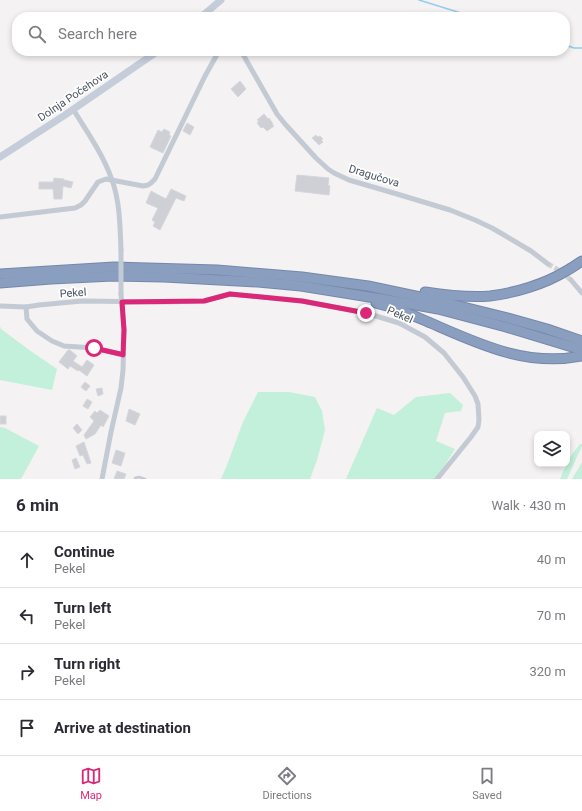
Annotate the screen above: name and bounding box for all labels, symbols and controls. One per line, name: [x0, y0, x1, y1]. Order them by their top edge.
search box: [12, 12, 570, 56]
icon: search: [26, 23, 48, 45]
text: Search here: [58, 25, 137, 43]
street label: Dolnja Počehova: [35, 68, 111, 124]
street label: Dragučova: [347, 162, 401, 190]
street label: Pekel: [59, 286, 87, 300]
route end: [357, 304, 375, 322]
street label: Pekel: [385, 304, 415, 326]
route start: [85, 339, 103, 357]
map controls: [534, 431, 570, 467]
button: layers: [534, 431, 570, 467]
text: 6 min: [16, 495, 59, 515]
text: Walk · 430 m: [491, 498, 566, 513]
text: Continue: [54, 543, 115, 561]
icon: ahead: [16, 549, 38, 571]
text: 40 m: [537, 552, 566, 567]
text: Pekel: [54, 561, 86, 576]
text: Turn left: [54, 599, 111, 617]
icon: left: [16, 605, 38, 627]
text: 70 m: [537, 608, 566, 623]
text: Pekel: [54, 617, 86, 632]
text: Turn right: [54, 655, 120, 673]
icon: right: [16, 661, 38, 683]
text: 320 m: [529, 664, 566, 679]
text: Pekel: [54, 673, 86, 688]
icon: arrive: [16, 717, 38, 739]
text: Arrive at destination: [54, 719, 191, 737]
tab: Map: [80, 765, 102, 802]
tab: Directions: [262, 765, 312, 802]
tab: Saved: [472, 765, 502, 802]

